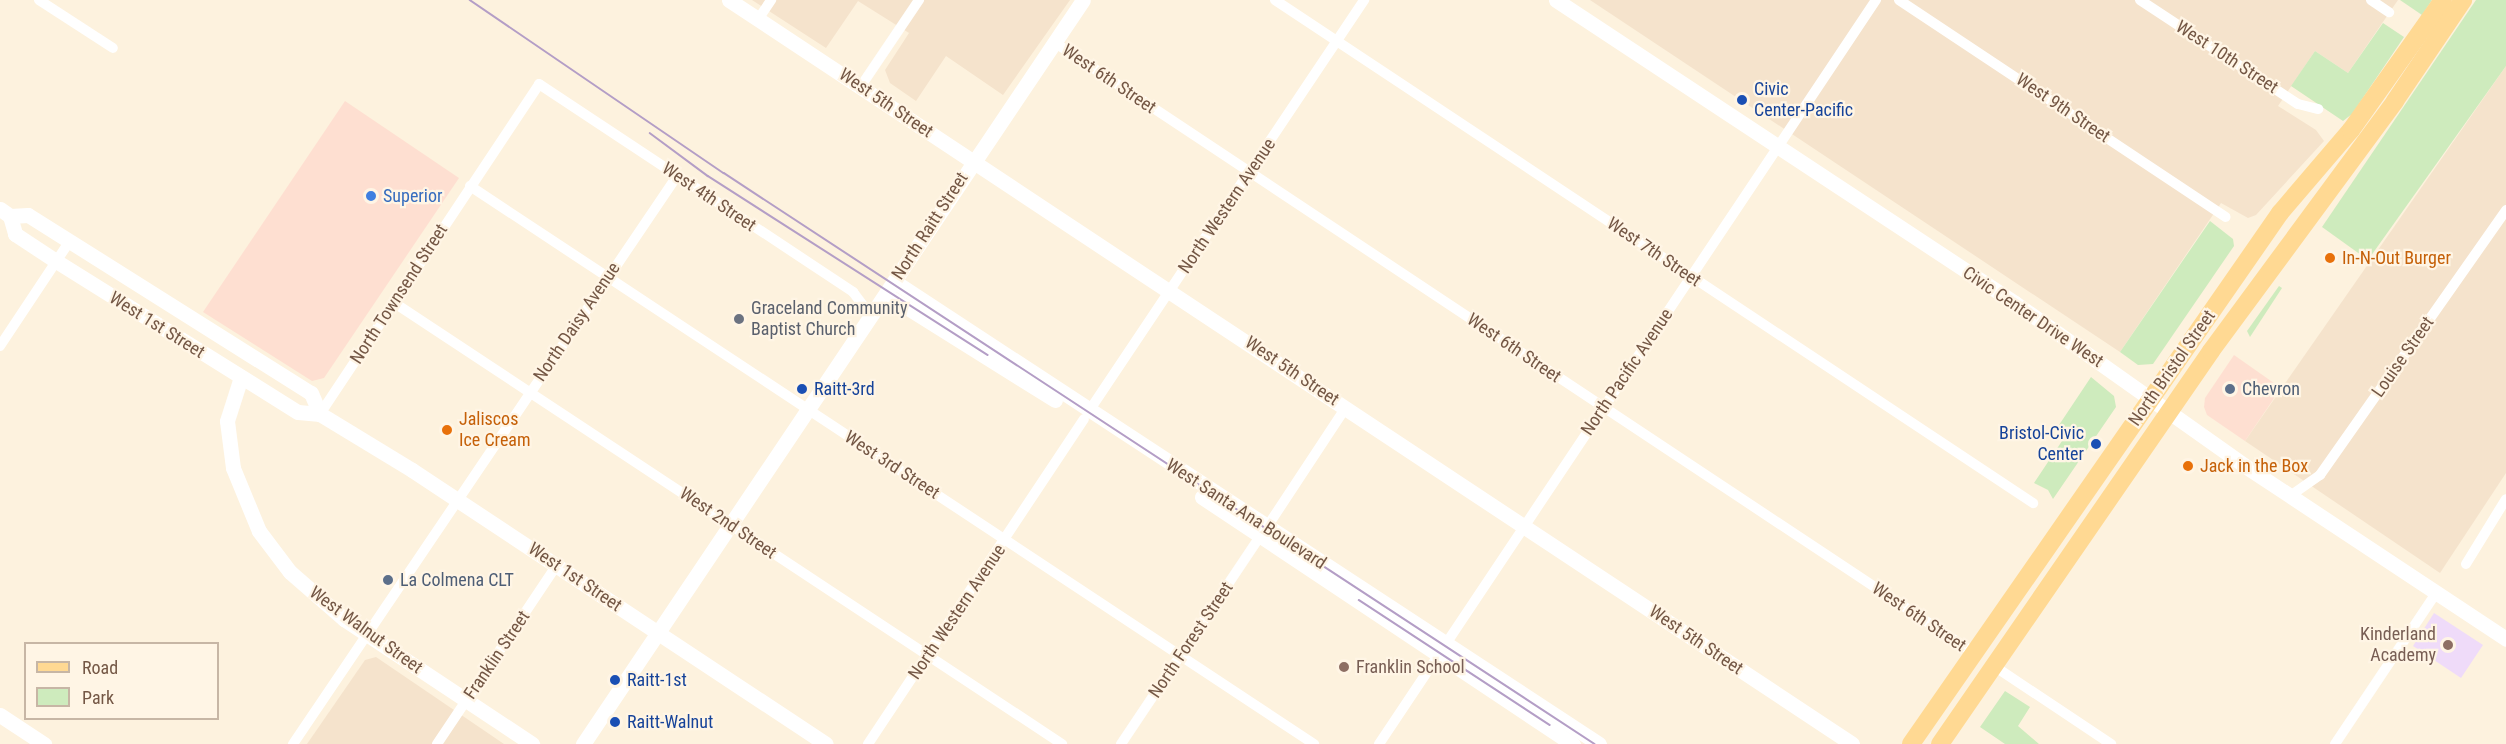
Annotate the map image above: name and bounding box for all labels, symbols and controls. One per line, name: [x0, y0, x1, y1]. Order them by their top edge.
street label: West 10th Street: [2172, 16, 2282, 98]
street label: West 6th Street: [1058, 40, 1160, 118]
street label: West 5th Street: [835, 64, 937, 142]
street label: West 9th Street: [2012, 69, 2114, 147]
place label: Civic Center-Pacific: [1754, 79, 1853, 122]
marker: Civic Center-Pacific: [1735, 93, 1749, 107]
street label: North Western Avenue: [1174, 134, 1280, 278]
street label: West 4th Street: [658, 158, 760, 236]
street label: North Raitt Street: [887, 168, 973, 284]
place label: Superior: [383, 185, 442, 207]
marker: Superior: [364, 189, 378, 203]
street label: West 7th Street: [1603, 213, 1705, 291]
street label: North Townsend Street: [346, 220, 452, 368]
place label: In-N-Out Burger: [2342, 247, 2451, 269]
marker: In-N-Out Burger: [2323, 251, 2337, 265]
street label: North Daisy Avenue: [529, 258, 625, 386]
street label: Civic Center Drive West: [1959, 262, 2107, 372]
street label: West 1st Street: [105, 287, 209, 363]
place label: Graceland Community Baptist Church: [751, 298, 907, 340]
street label: North Pacific Avenue: [1577, 304, 1677, 440]
street label: North Bristol Street: [2124, 306, 2220, 430]
street label: West 6th Street: [1463, 309, 1565, 387]
marker: Graceland Community Baptist Church: [732, 312, 746, 326]
street label: Louise Street: [2367, 313, 2439, 401]
street label: West 5th Street: [1241, 332, 1343, 410]
place label: Raitt-3rd: [814, 378, 875, 400]
place label: Chevron: [2242, 378, 2300, 400]
marker: Raitt-3rd: [795, 382, 809, 396]
marker: Chevron: [2223, 382, 2237, 396]
place label: Jaliscos Ice Cream: [459, 409, 531, 452]
marker: Jaliscos Ice Cream: [440, 423, 454, 437]
place label: Bristol-Civic Center: [1999, 423, 2084, 466]
street label: West 3rd Street: [840, 426, 944, 504]
marker: Bristol-Civic Center: [2089, 437, 2103, 451]
street label: West Santa Ana Boulevard: [1162, 454, 1330, 574]
place label: Jack in the Box: [2200, 455, 2308, 477]
marker: Jack in the Box: [2181, 459, 2195, 473]
street label: West 2nd Street: [675, 483, 781, 563]
street label: West 1st Street: [524, 538, 626, 616]
street label: North Western Avenue: [904, 540, 1010, 684]
place label: La Colmena CLT: [400, 569, 514, 591]
marker: La Colmena CLT: [381, 573, 395, 587]
street label: North Forest Street: [1144, 578, 1238, 702]
street label: West 6th Street: [1868, 578, 1970, 656]
street label: West Walnut Street: [305, 582, 427, 678]
street label: West 5th Street: [1645, 601, 1747, 679]
street label: Franklin Street: [459, 607, 535, 703]
place label: Kinderland Academy: [2360, 624, 2436, 666]
marker: Kinderland Academy: [2441, 638, 2455, 652]
legend: [24, 642, 219, 720]
place label: Franklin School: [1356, 656, 1465, 678]
text: Road: [82, 657, 118, 678]
marker: Franklin School: [1337, 660, 1351, 674]
place label: Raitt-1st: [627, 669, 687, 691]
marker: Raitt-1st: [608, 673, 622, 687]
text: Park: [82, 687, 114, 708]
place label: Raitt-Walnut: [627, 711, 713, 733]
marker: Raitt-Walnut: [608, 715, 622, 729]

